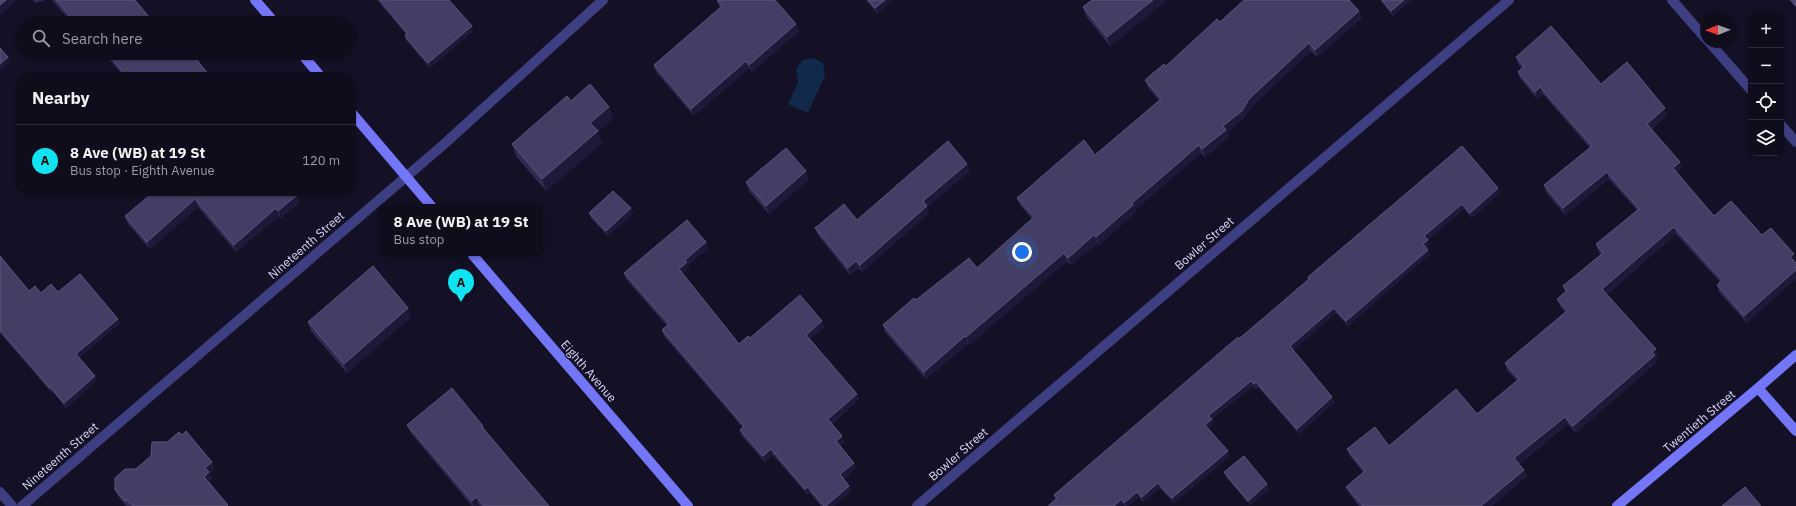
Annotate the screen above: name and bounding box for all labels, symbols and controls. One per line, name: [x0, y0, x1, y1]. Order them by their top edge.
north arrow: [1700, 12, 1736, 48]
map controls: [1748, 12, 1784, 156]
button: +: [1748, 12, 1784, 48]
search box: [16, 16, 356, 60]
icon: search: [30, 27, 52, 49]
text: Search here: [62, 29, 142, 48]
button: −: [1748, 48, 1784, 84]
button: locate: [1748, 84, 1784, 120]
text: Nearby: [32, 87, 90, 109]
button: layers: [1748, 120, 1784, 156]
text: 8 Ave (WB) at 19 St: [70, 143, 205, 162]
text: A: [41, 152, 49, 169]
text: 120 m: [302, 152, 340, 169]
text: Bus stop · Eighth Avenue: [70, 162, 215, 179]
popup: [379, 204, 543, 256]
street label: Nineteenth Street: [265, 208, 347, 282]
text: 8 Ave (WB) at 19 St: [393, 212, 529, 231]
street label: Bowler Street: [1171, 213, 1237, 273]
text: Bus stop: [393, 231, 444, 248]
your location: [1012, 242, 1032, 262]
pin: A: [448, 269, 474, 302]
street label: Eighth Avenue: [558, 337, 620, 405]
street label: Twentieth Street: [1660, 386, 1738, 456]
street label: Nineteenth Street: [19, 419, 101, 493]
street label: Bowler Street: [925, 424, 991, 484]

